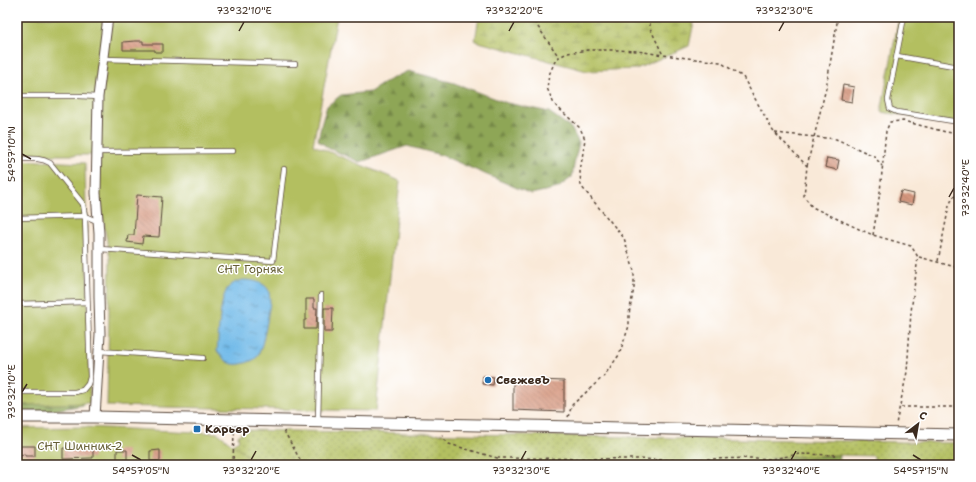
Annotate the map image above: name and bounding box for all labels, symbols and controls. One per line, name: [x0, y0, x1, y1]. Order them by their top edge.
text: 73°32'10"E: [216, 4, 272, 17]
text: 73°32'20"E: [485, 4, 543, 17]
text: 73°32'30"E: [755, 4, 813, 17]
text: 54°57'10"N: [5, 126, 18, 182]
text: 73°32'40"E: [959, 159, 972, 217]
park label: СНТ Горняк: [217, 261, 283, 277]
text: 73°32'10"E: [5, 364, 18, 420]
place label: СвежевЪ: [496, 372, 550, 388]
marker: СвежевЪ: [483, 375, 493, 385]
north arrow: [898, 404, 938, 444]
text: С: [916, 408, 930, 424]
place label: Карьер: [205, 421, 250, 437]
marker: Карьер: [192, 424, 202, 434]
park label: СНТ Шинник-2: [37, 438, 123, 454]
text: 54°57'05"N: [112, 464, 170, 477]
text: 73°32'20"E: [222, 464, 280, 477]
text: 73°32'30"E: [492, 464, 550, 477]
text: 73°32'40"E: [762, 464, 820, 477]
text: 54°57'15"N: [894, 464, 948, 477]

